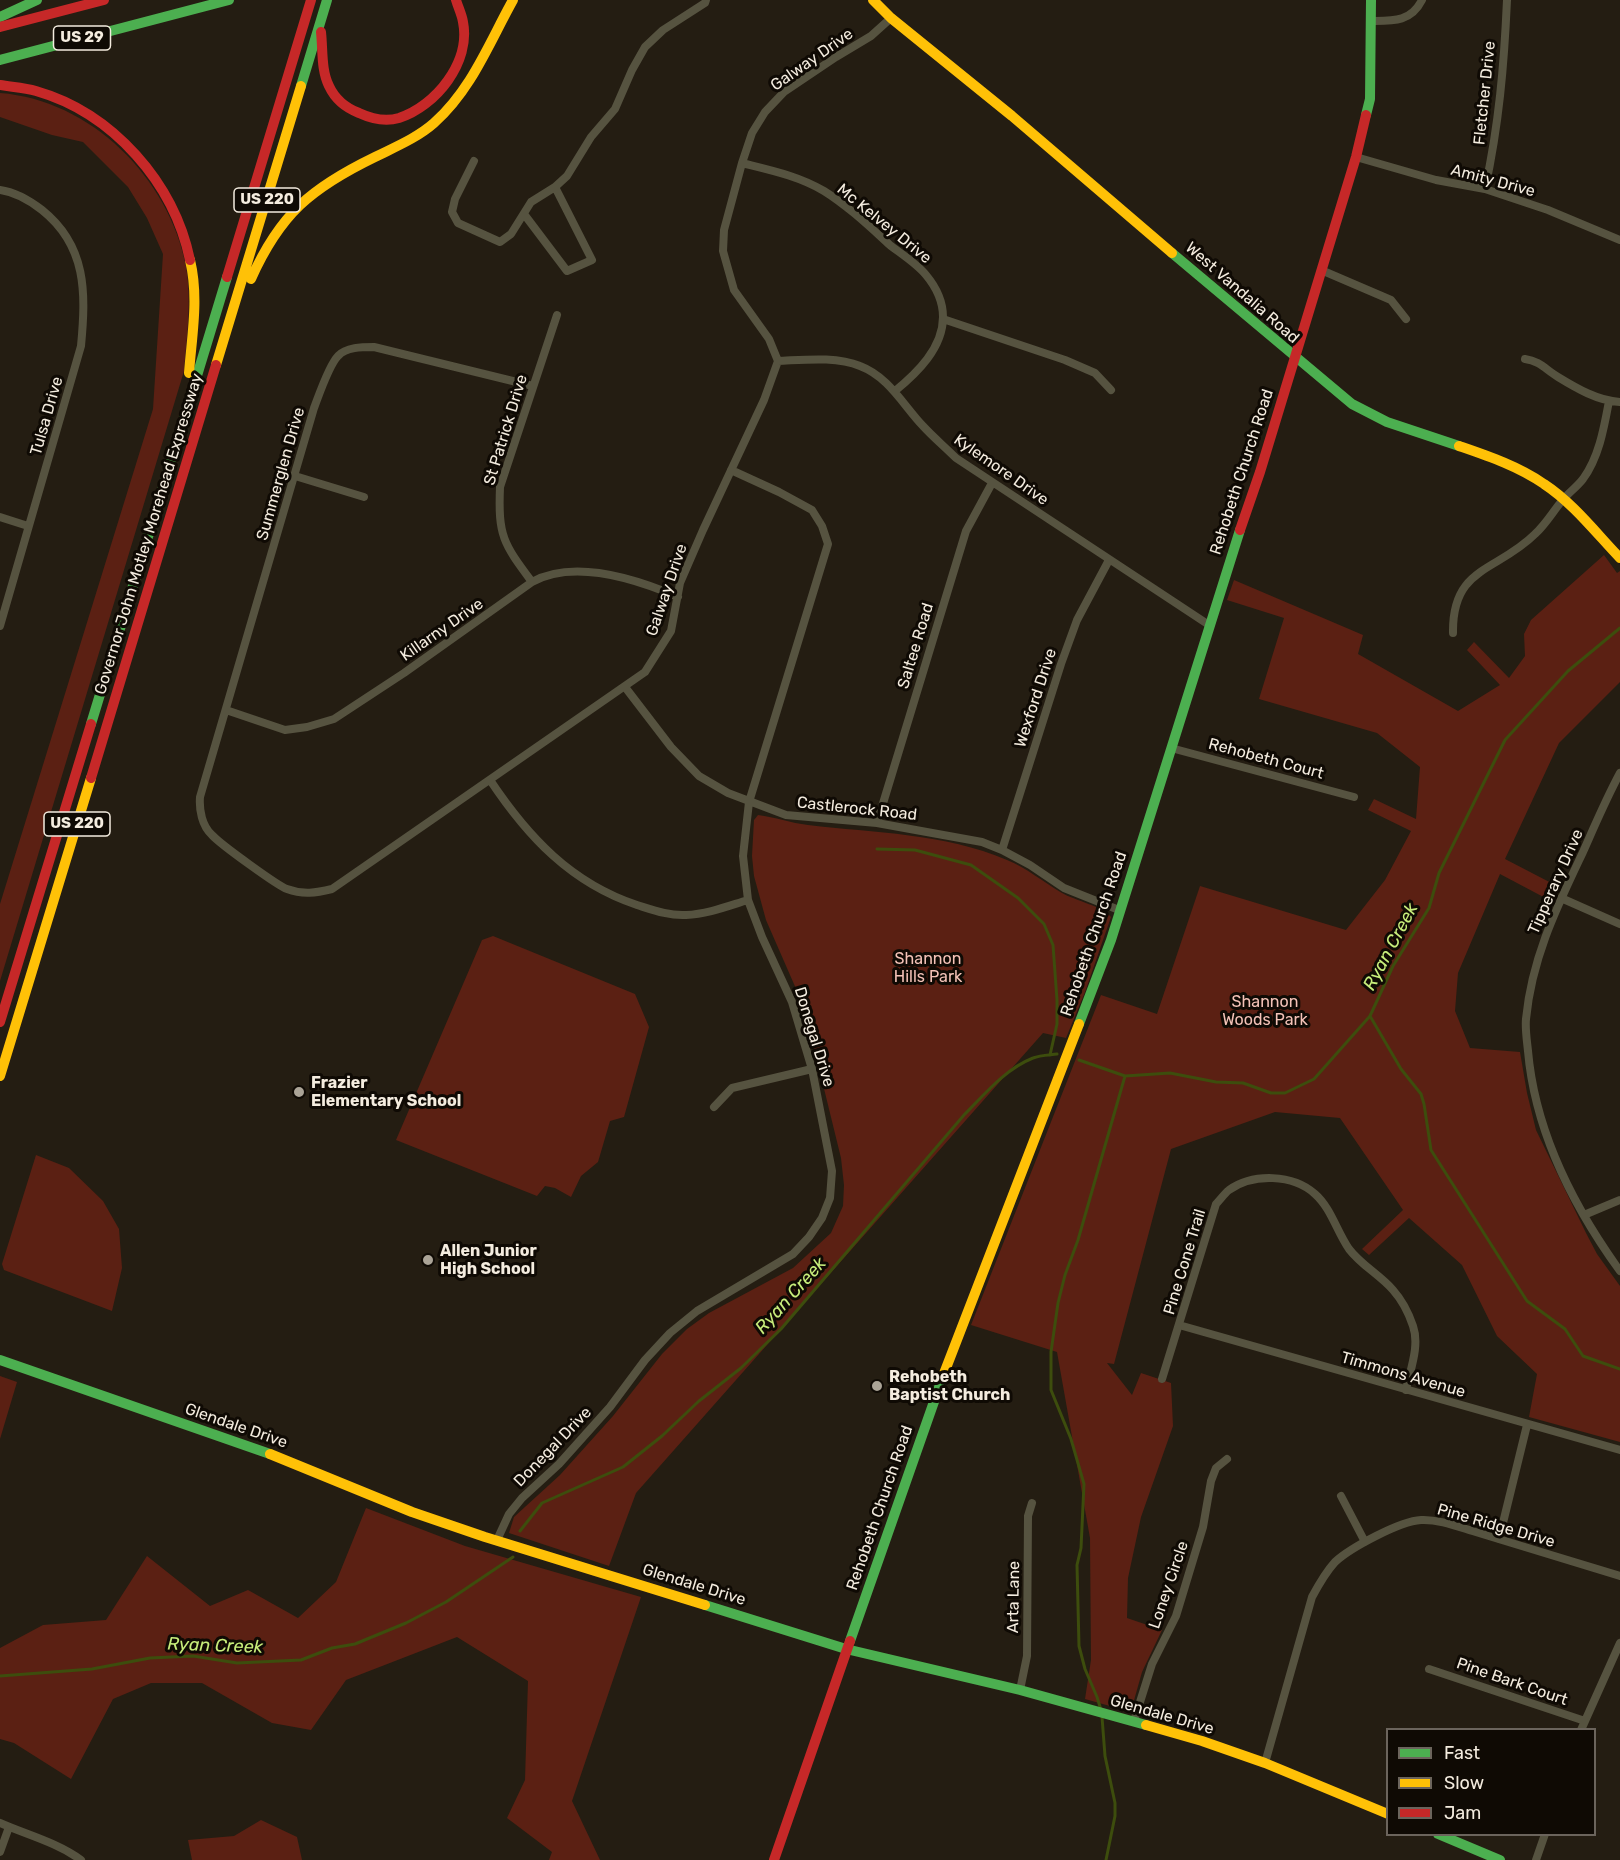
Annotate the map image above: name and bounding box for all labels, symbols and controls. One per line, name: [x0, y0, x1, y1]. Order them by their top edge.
street label: Galway Drive: [767, 25, 857, 95]
road number: US 29: [54, 26, 110, 50]
street label: Fletcher Drive: [1470, 40, 1500, 146]
street label: Amity Drive: [1449, 161, 1537, 201]
street label: Mc Kelvey Drive: [833, 180, 935, 268]
road number: US 220: [234, 188, 300, 212]
street label: West Vandalia Road: [1181, 238, 1303, 348]
street label: Governor John Motley Morehead Expressway: [91, 371, 207, 697]
street label: St Patrick Drive: [480, 372, 532, 488]
street label: Tulsa Drive: [27, 374, 67, 458]
street label: Rehobeth Church Road: [1206, 387, 1278, 557]
street label: Summerglen Drive: [253, 405, 309, 543]
street label: Kylemore Drive: [950, 430, 1052, 510]
street label: Galway Drive: [642, 541, 692, 639]
street label: Killarny Drive: [397, 594, 487, 666]
street label: Saltee Road: [894, 601, 938, 691]
street label: Wexford Drive: [1011, 646, 1061, 750]
street label: Rehobeth Court: [1206, 734, 1326, 784]
street label: Castlerock Road: [796, 793, 918, 825]
road number: US 220: [44, 812, 110, 836]
street label: Tipperary Drive: [1524, 826, 1588, 938]
street label: Rehobeth Church Road: [1057, 849, 1131, 1019]
water label: Ryan Creek: [1359, 900, 1423, 994]
park label: Shannon Hills Park: [894, 949, 962, 987]
street label: Donegal Drive: [790, 985, 838, 1089]
park label: Shannon Woods Park: [1222, 992, 1308, 1030]
place label: Frazier Elementary School: [311, 1073, 461, 1111]
marker: Frazier Elementary School: [292, 1085, 306, 1099]
street label: Pine Cone Trail: [1160, 1207, 1210, 1317]
place label: Allen Junior High School: [440, 1241, 537, 1279]
marker: Allen Junior High School: [421, 1253, 435, 1267]
water label: Ryan Creek: [751, 1253, 831, 1339]
street label: Timmons Avenue: [1339, 1348, 1467, 1402]
place label: Rehobeth Baptist Church: [889, 1367, 1010, 1405]
marker: Rehobeth Baptist Church: [870, 1379, 884, 1393]
street label: Glendale Drive: [182, 1399, 290, 1453]
street label: Donegal Drive: [510, 1403, 596, 1491]
street label: Rehobeth Church Road: [843, 1423, 917, 1593]
street label: Pine Ridge Drive: [1435, 1500, 1557, 1552]
street label: Loney Circle: [1145, 1539, 1193, 1631]
street label: Glendale Drive: [640, 1560, 748, 1610]
street label: Arta Lane: [1004, 1561, 1024, 1633]
water label: Ryan Creek: [167, 1634, 263, 1658]
street label: Pine Bark Court: [1454, 1654, 1570, 1710]
street label: Glendale Drive: [1108, 1691, 1216, 1739]
legend: [1386, 1728, 1596, 1836]
text: Fast: [1444, 1742, 1480, 1764]
text: Slow: [1444, 1772, 1484, 1794]
text: Jam: [1444, 1802, 1481, 1824]

